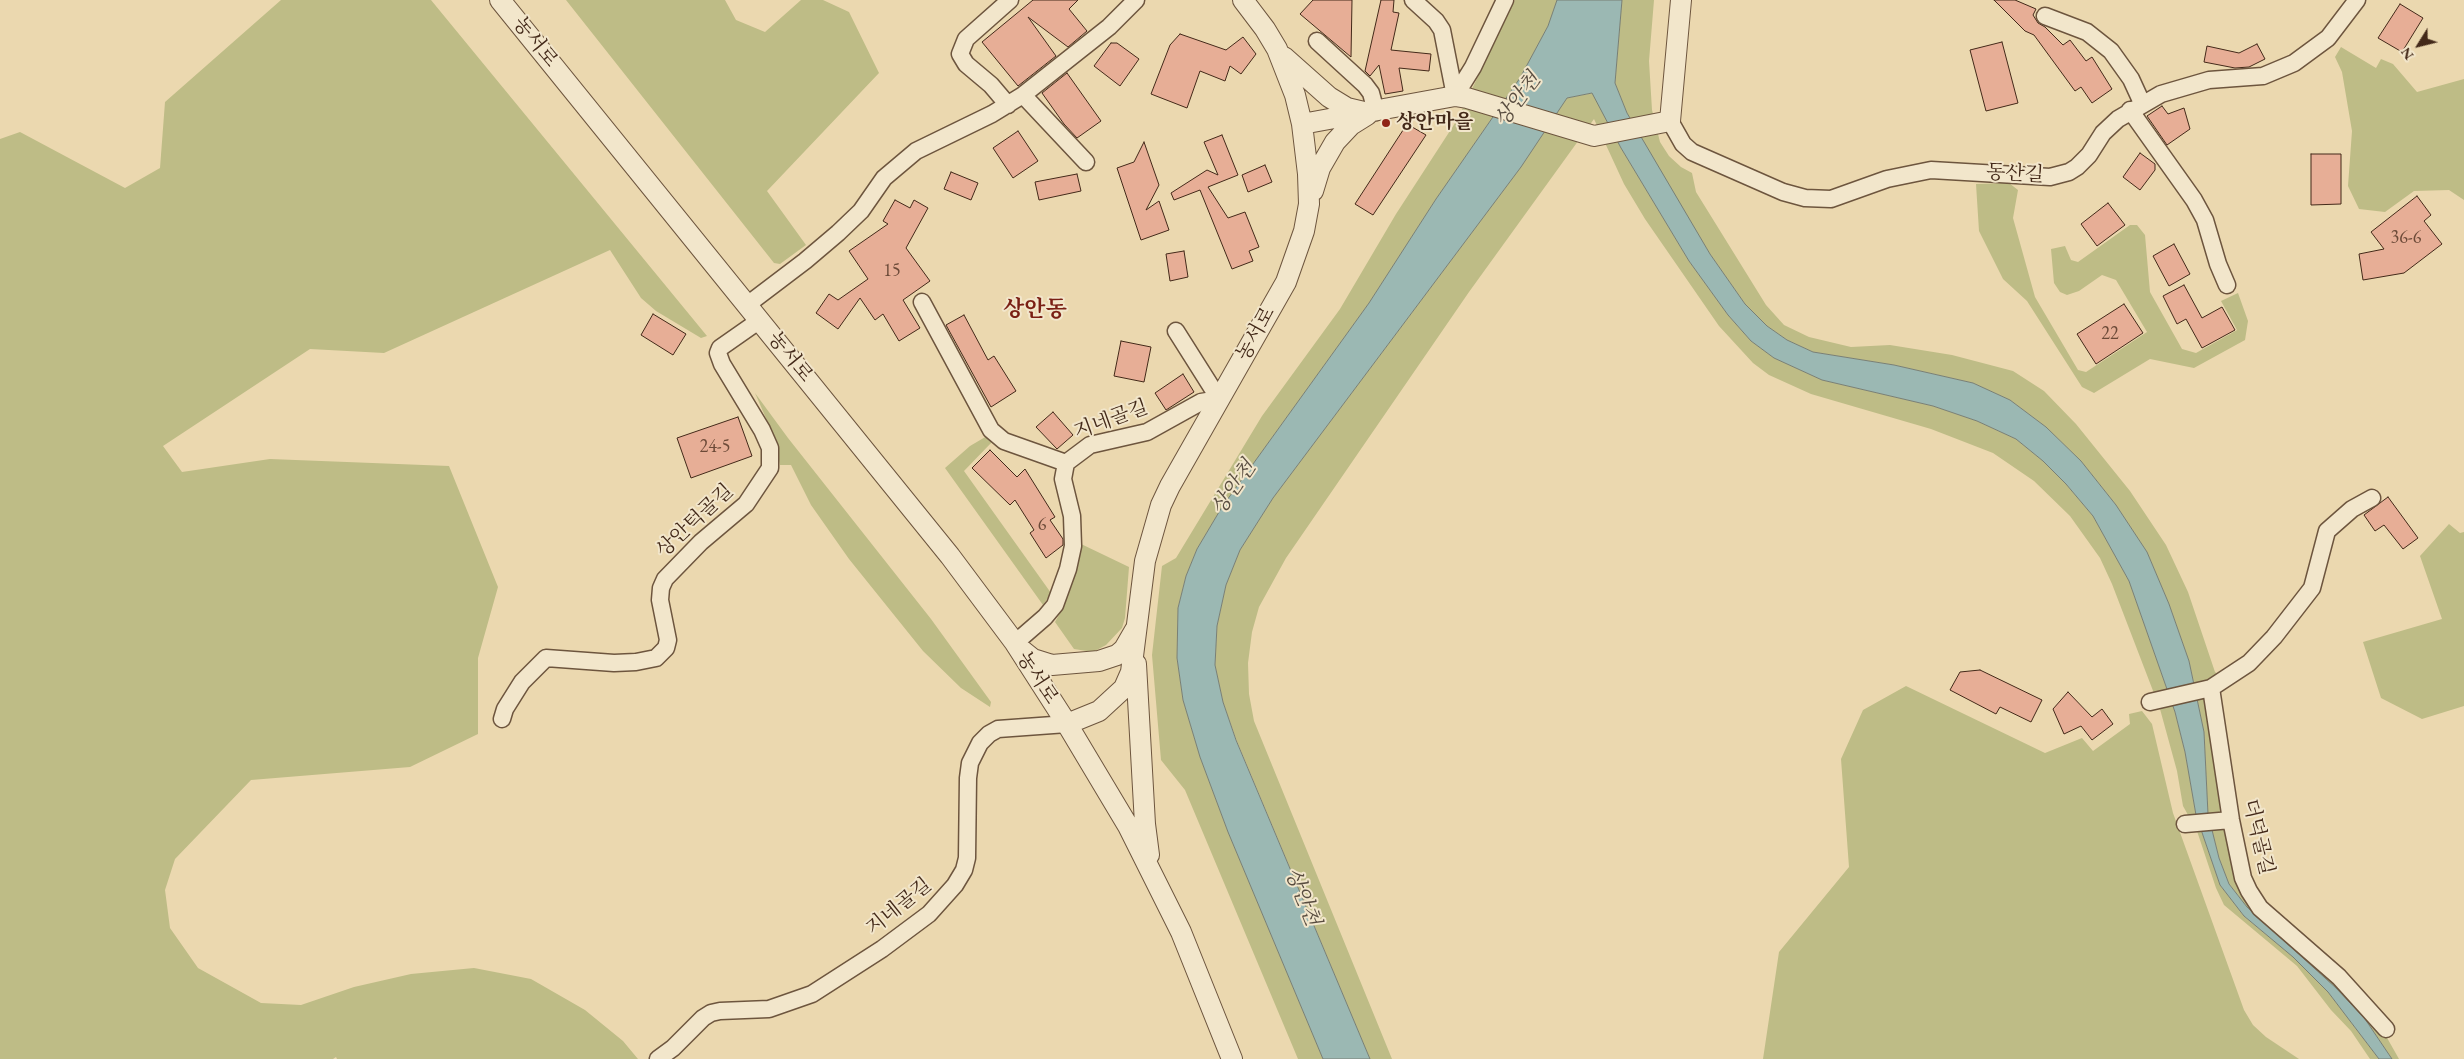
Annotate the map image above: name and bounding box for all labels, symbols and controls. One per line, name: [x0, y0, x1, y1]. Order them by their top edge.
street label: 농서로: [507, 12, 563, 72]
north arrow: [2394, 20, 2444, 70]
text: N: [2396, 44, 2417, 64]
water label: 상안천: [1490, 68, 1546, 132]
place label: 상안마을: [1396, 111, 1473, 135]
marker: 상안마을: [1380, 117, 1392, 129]
street label: 동산길: [1985, 160, 2045, 188]
house number: 36-6: [2391, 227, 2421, 249]
house number: 15: [883, 260, 901, 282]
district label: 상안동: [1003, 297, 1067, 323]
street label: 농서로: [1231, 303, 1281, 365]
house number: 22: [2101, 323, 2119, 345]
street label: 농서로: [762, 327, 818, 387]
street label: 지네골길: [1071, 396, 1151, 444]
house number: 24-5: [700, 436, 730, 458]
water label: 상안천: [1206, 456, 1262, 520]
street label: 상안턱골길: [651, 479, 739, 563]
house number: 6: [1038, 514, 1046, 536]
street label: 농서로: [1011, 647, 1063, 709]
street label: 더덕골길: [2238, 797, 2278, 877]
water label: 상안천: [1279, 864, 1325, 930]
street label: 지네골길: [861, 873, 937, 941]

